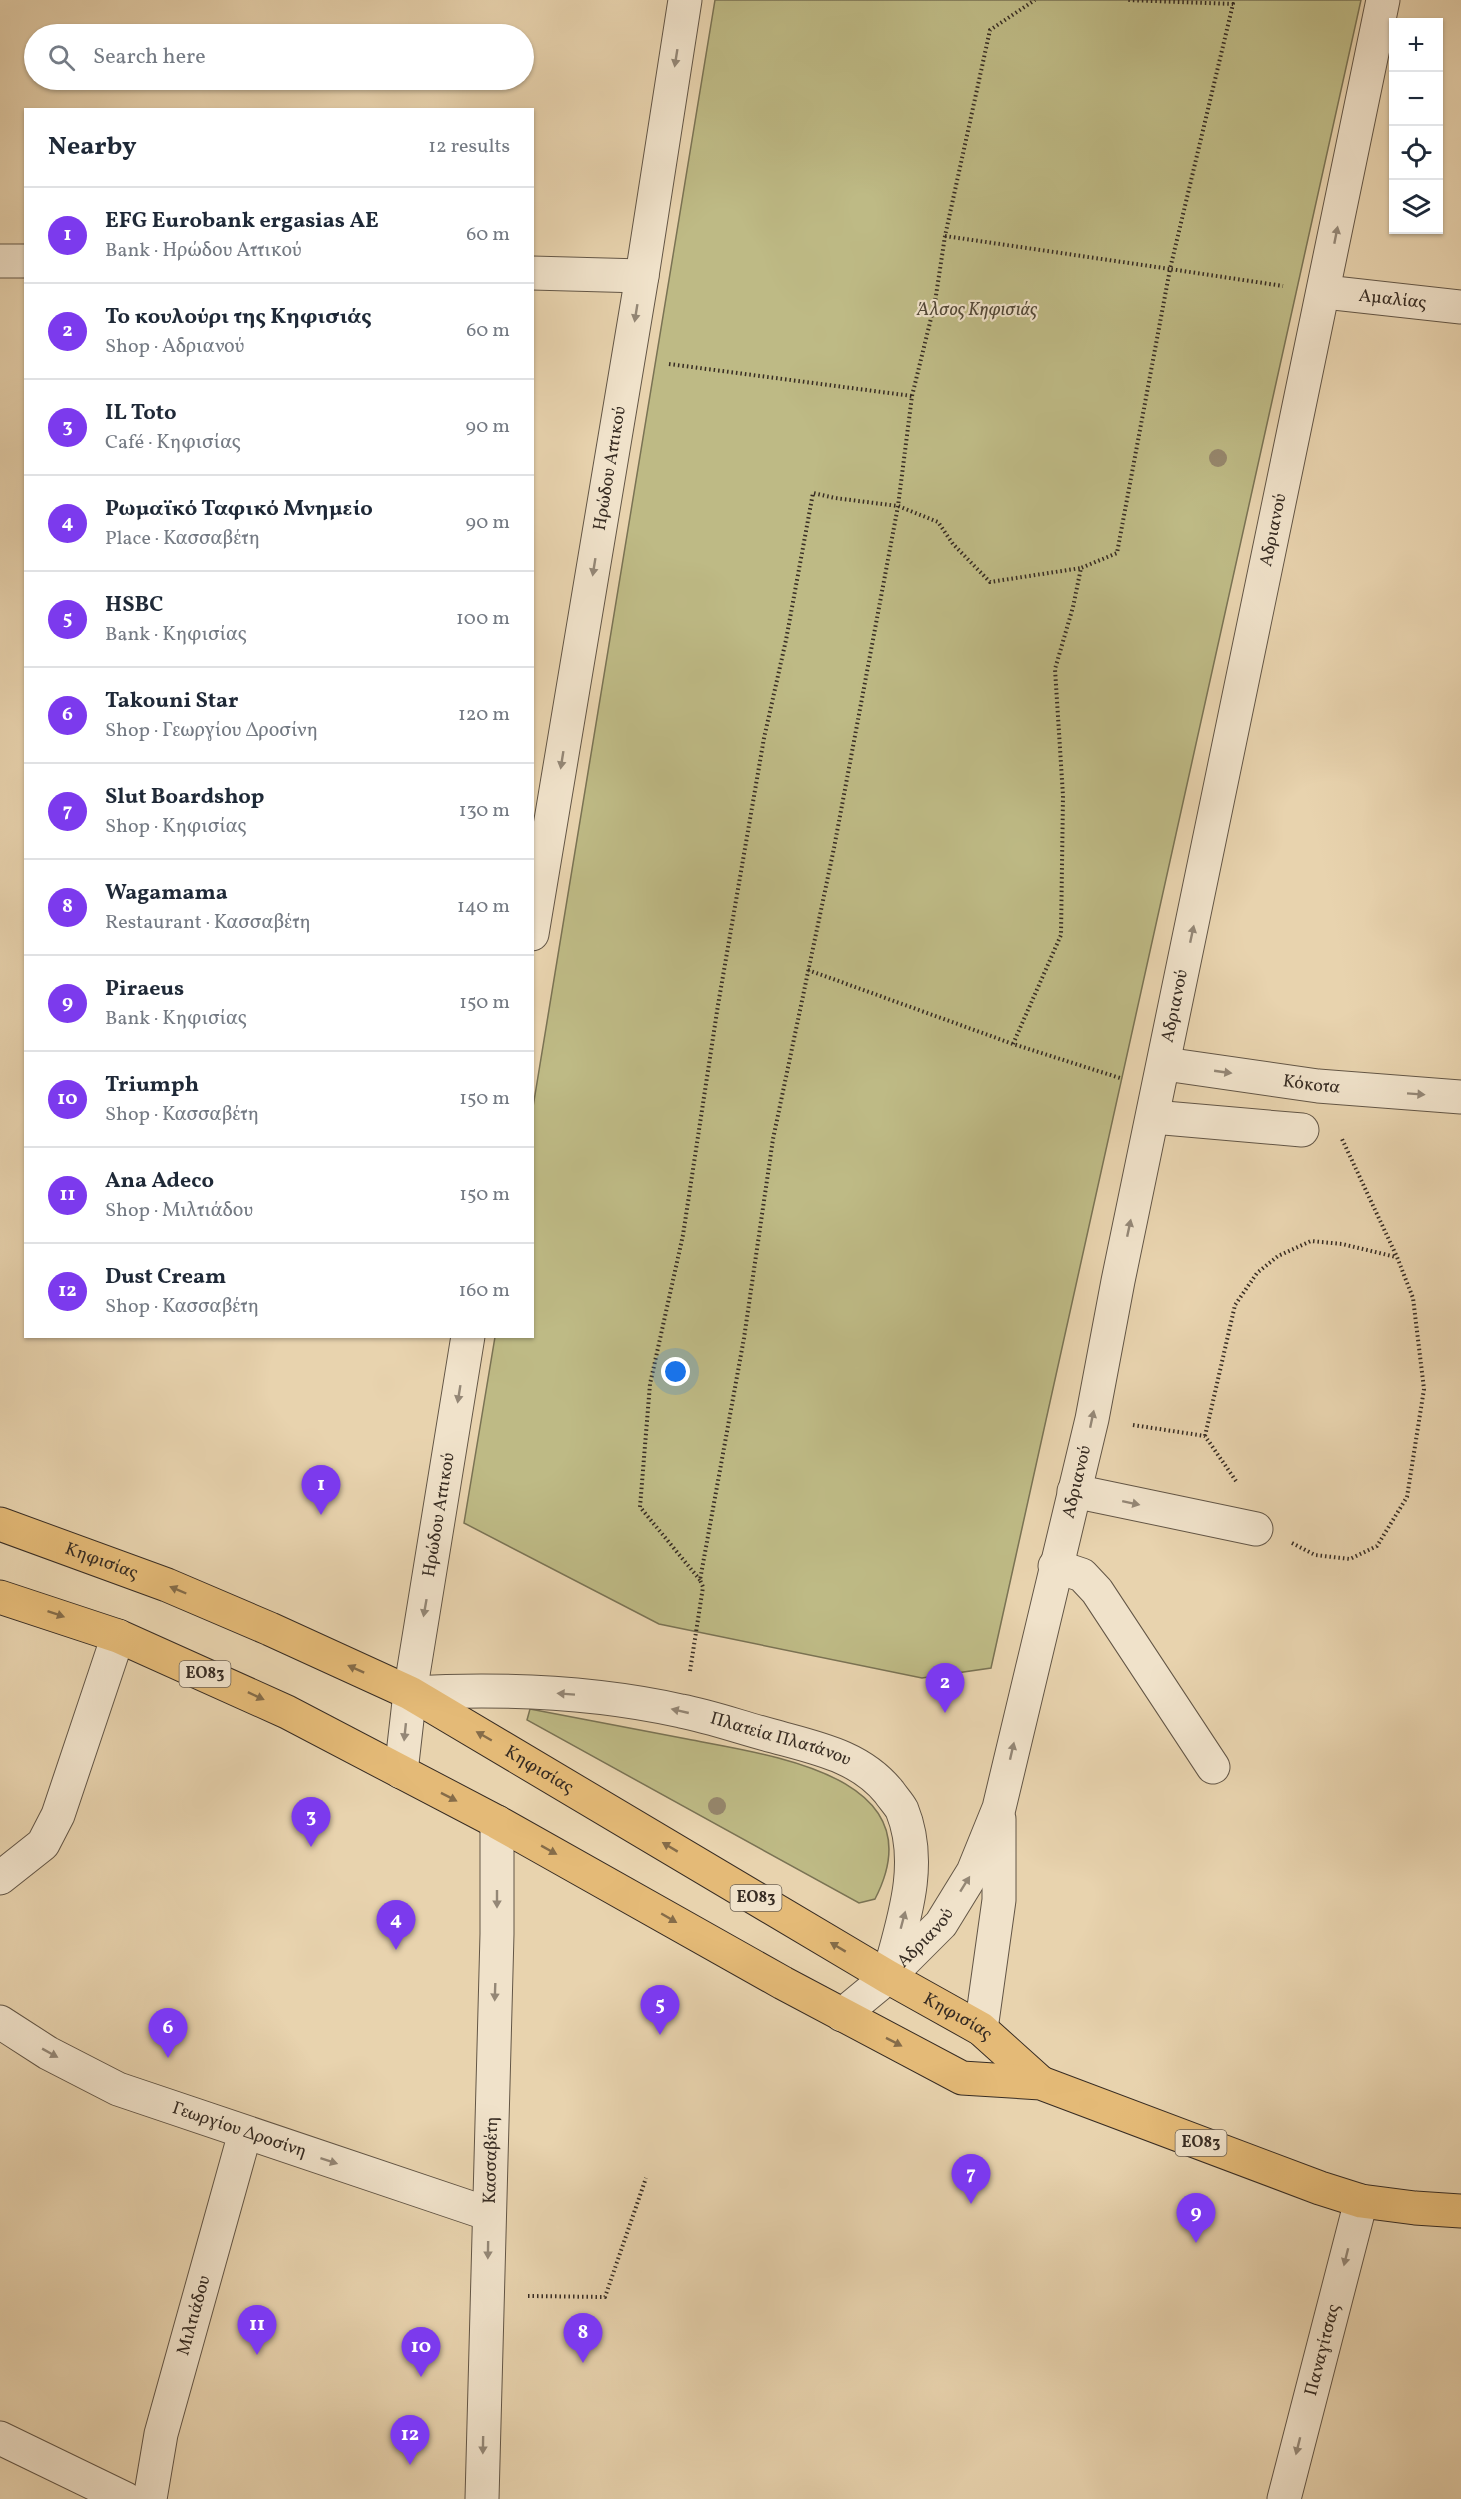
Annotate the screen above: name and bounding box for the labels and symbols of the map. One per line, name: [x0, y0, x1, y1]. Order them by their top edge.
one-way arrow: [671, 48, 680, 67]
one-way arrow: [1332, 225, 1341, 244]
street label: Αμαλίας: [1357, 283, 1428, 316]
park label: Άλσος Κηφισιάς: [916, 298, 1038, 323]
one-way arrow: [631, 303, 640, 322]
street label: Ηρώδου Αττικού: [587, 404, 633, 532]
street label: Αδριανού: [1254, 491, 1293, 569]
one-way arrow: [589, 558, 598, 577]
one-way arrow: [557, 750, 566, 769]
one-way arrow: [1187, 925, 1197, 943]
street label: Αδριανού: [1155, 967, 1195, 1045]
one-way arrow: [1213, 1068, 1232, 1077]
street label: Κόκοτα: [1281, 1069, 1341, 1100]
one-way arrow: [1407, 1089, 1426, 1098]
one-way arrow: [1125, 1218, 1135, 1237]
your location: [661, 1357, 690, 1386]
one-way arrow: [454, 1385, 463, 1404]
one-way arrow: [1088, 1409, 1097, 1428]
street label: Αδριανού: [1056, 1443, 1098, 1521]
street label: Ηρώδου Αττικού: [417, 1451, 461, 1579]
pin: 1: [302, 1466, 340, 1515]
one-way arrow: [1122, 1499, 1141, 1508]
street label: Κηφισίας: [61, 1536, 142, 1586]
one-way arrow: [169, 1585, 187, 1594]
one-way arrow: [420, 1598, 429, 1617]
one-way arrow: [47, 1610, 65, 1620]
road number: ΕΟ83: [180, 1661, 230, 1687]
one-way arrow: [348, 1664, 365, 1673]
pin: 2: [926, 1664, 964, 1713]
one-way arrow: [556, 1689, 575, 1699]
one-way arrow: [247, 1692, 264, 1701]
one-way arrow: [671, 1705, 689, 1715]
street label: Πλατεία Πλατάνου: [707, 1706, 855, 1772]
one-way arrow: [400, 1723, 410, 1742]
one-way arrow: [475, 1731, 492, 1741]
street label: Κηφισίας: [500, 1740, 578, 1800]
one-way arrow: [1008, 1742, 1018, 1761]
one-way arrow: [441, 1792, 458, 1802]
pin: 3: [292, 1798, 330, 1847]
one-way arrow: [662, 1842, 678, 1853]
one-way arrow: [540, 1845, 557, 1855]
one-way arrow: [960, 1876, 971, 1892]
road number: ΕΟ83: [730, 1885, 782, 1911]
one-way arrow: [492, 1889, 502, 1908]
pin: 4: [376, 1900, 416, 1950]
street label: Αδριανού: [891, 1903, 960, 1974]
one-way arrow: [899, 1911, 908, 1929]
one-way arrow: [661, 1913, 678, 1923]
one-way arrow: [830, 1941, 846, 1952]
one-way arrow: [490, 1983, 500, 2002]
pin: 5: [640, 1986, 680, 2035]
street label: Κηφισίας: [919, 1987, 998, 2046]
pin: 6: [148, 2008, 188, 2058]
one-way arrow: [886, 2037, 903, 2047]
one-way arrow: [41, 2048, 58, 2058]
street label: Γεωργίου Δροσίνη: [169, 2096, 310, 2164]
street label: Κασσαβέτη: [477, 2116, 505, 2204]
road number: ΕΟ83: [1176, 2130, 1226, 2156]
pin: 7: [952, 2154, 990, 2204]
one-way arrow: [320, 2156, 338, 2166]
pin: 9: [1176, 2194, 1216, 2243]
one-way arrow: [484, 2241, 493, 2260]
one-way arrow: [1341, 2248, 1351, 2266]
street label: Μιλτιάδου: [171, 2273, 217, 2358]
street label: Παναγίτσας: [1299, 2301, 1346, 2399]
pin: 11: [238, 2306, 276, 2355]
pin: 8: [564, 2314, 602, 2363]
pin: 10: [402, 2328, 440, 2377]
pin: 12: [390, 2416, 430, 2465]
one-way arrow: [479, 2436, 488, 2455]
one-way arrow: [1292, 2437, 1302, 2455]

